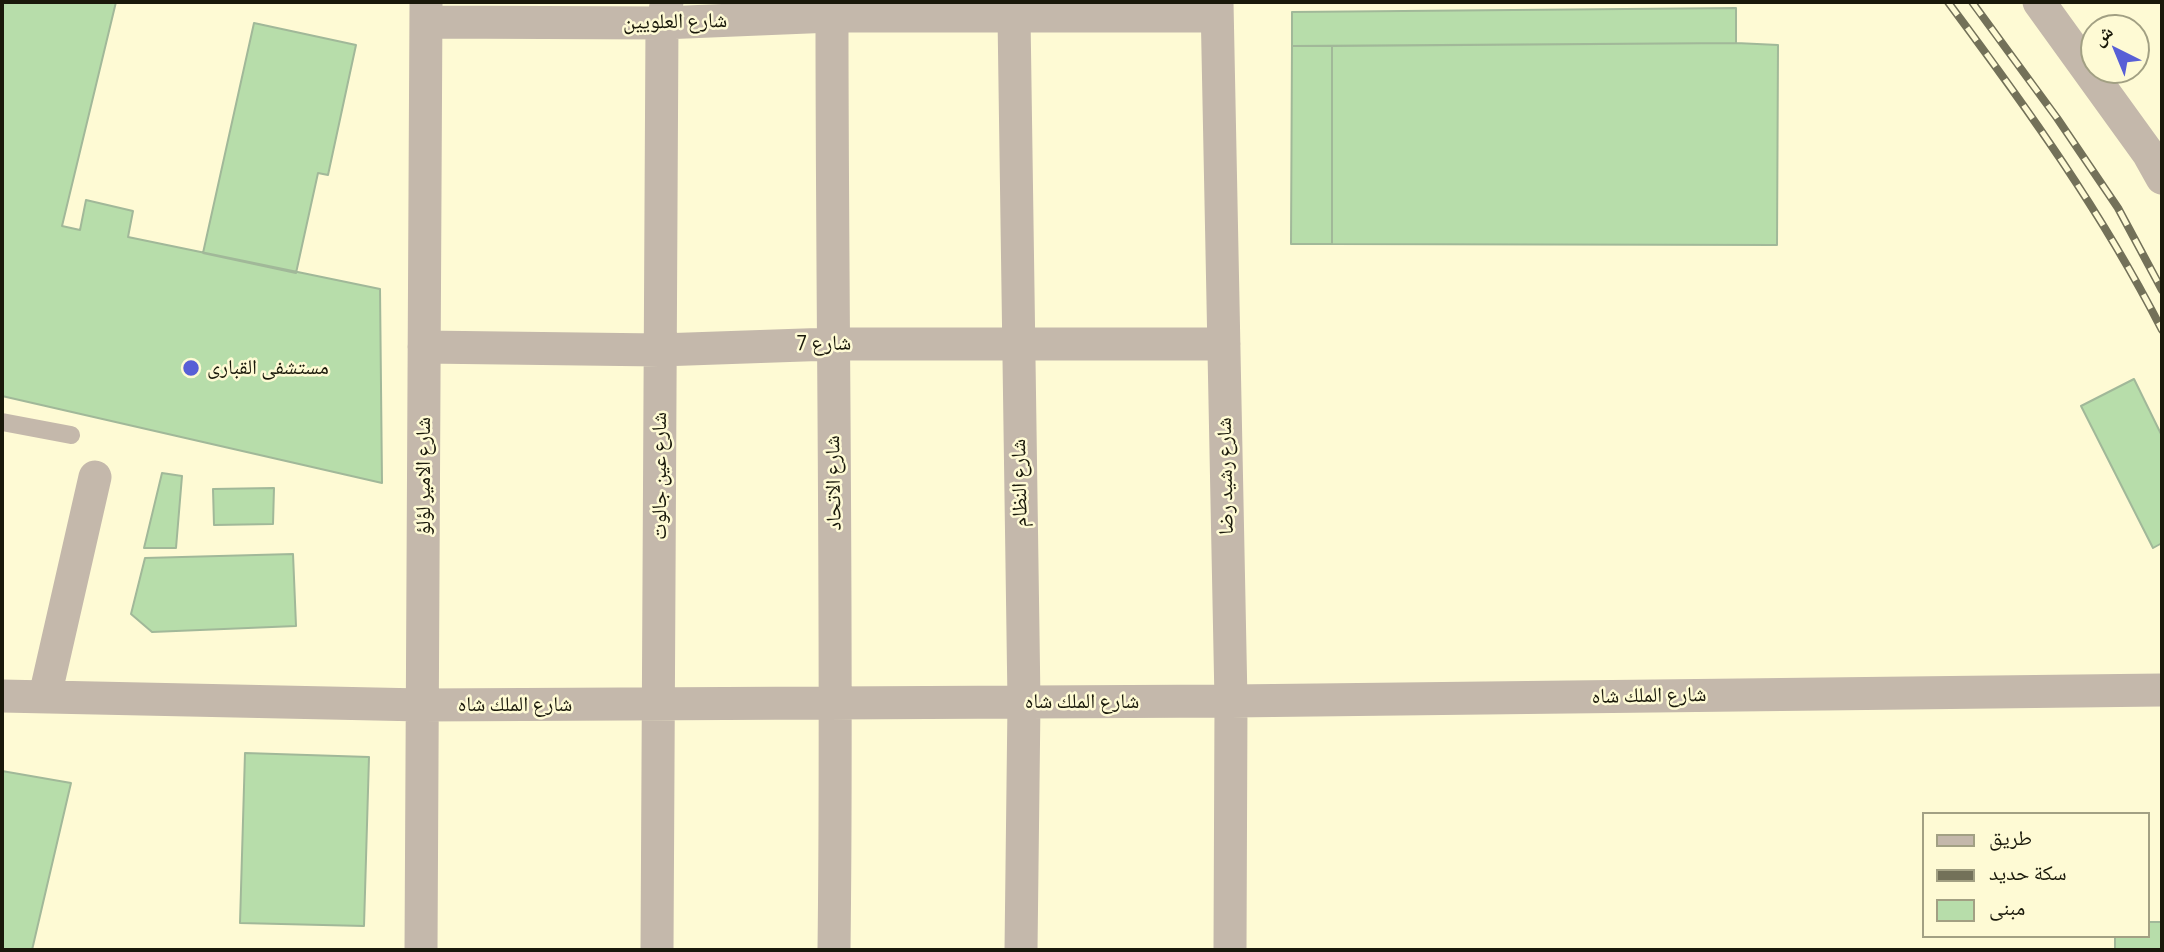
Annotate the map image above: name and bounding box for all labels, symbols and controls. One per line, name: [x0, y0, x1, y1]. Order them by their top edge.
street label: شارع العلويين: [623, 8, 727, 36]
north arrow: [2080, 14, 2150, 84]
text: ش: [2086, 19, 2118, 51]
street label: شارع 7: [796, 331, 852, 357]
place label: مستشفى القبارى: [207, 355, 329, 381]
marker: مستشفى القبارى: [181, 358, 201, 378]
street label: شارع عين جالوت: [647, 412, 673, 540]
street label: شارع الامير لؤلؤ: [411, 417, 437, 535]
street label: شارع رشيد رضا: [1212, 417, 1240, 535]
street label: شارع الاتحاد: [821, 435, 847, 531]
street label: شارع النظام: [1007, 439, 1033, 527]
street label: شارع الملك شاه: [1591, 682, 1707, 710]
street label: شارع الملك شاه: [1025, 689, 1139, 715]
street label: شارع الملك شاه: [458, 692, 572, 718]
legend: [1923, 812, 2150, 938]
text: طريق: [1989, 823, 2032, 851]
text: سكة حديد: [1989, 858, 2067, 886]
text: مبنى: [1989, 893, 2025, 921]

